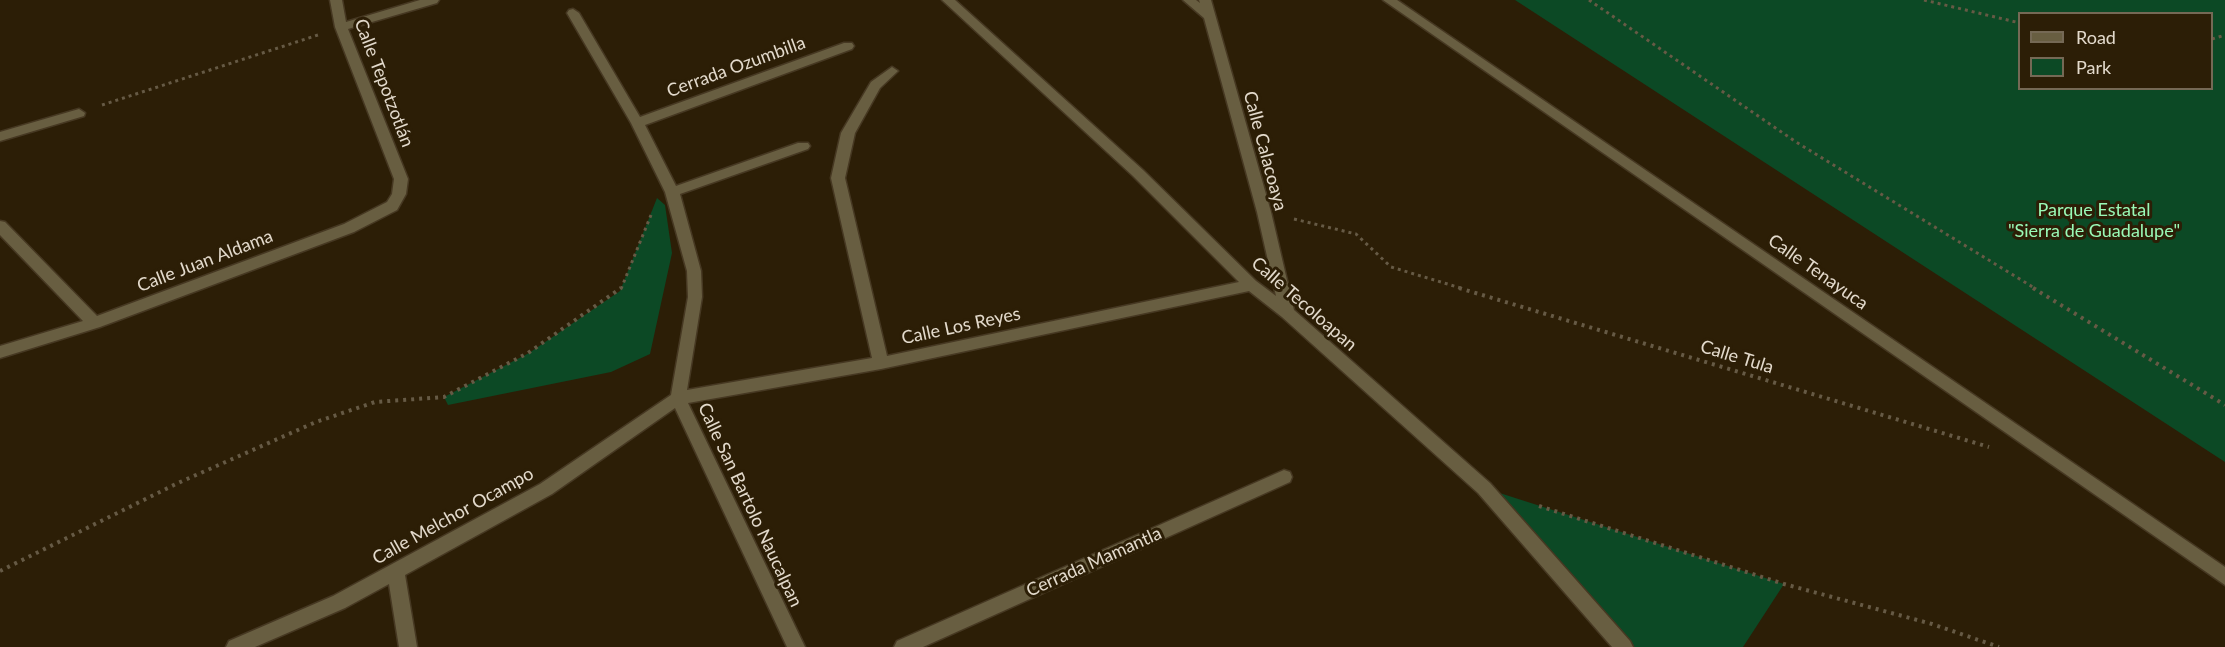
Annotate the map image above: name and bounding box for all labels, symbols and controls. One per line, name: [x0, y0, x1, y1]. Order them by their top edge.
legend: [2018, 12, 2213, 90]
street label: Calle Tepotzotlán: [350, 16, 418, 150]
text: Road: [2076, 26, 2116, 48]
street label: Cerrada Ozumbilla: [664, 32, 808, 102]
text: Park: [2076, 56, 2111, 78]
street label: Calle Calacoaya: [1239, 89, 1291, 213]
park label: Parque Estatal "Sierra de Guadalupe": [2008, 199, 2180, 242]
street label: Calle Juan Aldama: [134, 225, 276, 297]
street label: Calle Tenayuca: [1764, 230, 1872, 314]
street label: Calle Tecoloapan: [1247, 252, 1361, 356]
street label: Calle Los Reyes: [900, 303, 1022, 349]
street label: Calle Tula: [1698, 336, 1776, 378]
street label: Calle San Bartolo Naucalpan: [693, 399, 807, 611]
street label: Calle Melchor Ocampo: [369, 463, 537, 569]
street label: Cerrada Mamantla: [1023, 523, 1165, 601]

